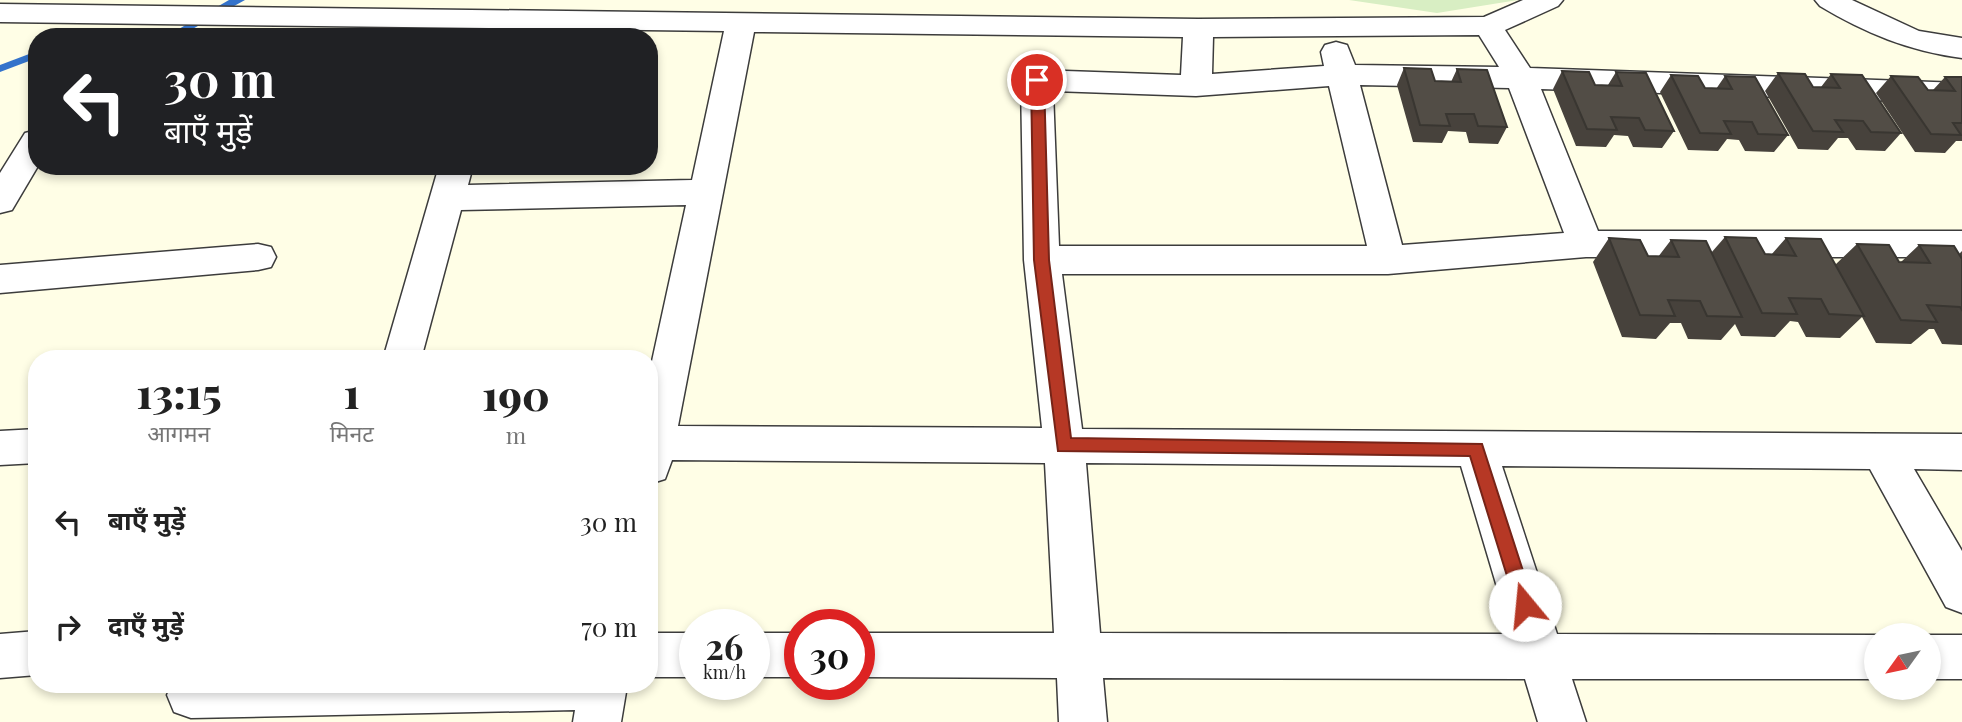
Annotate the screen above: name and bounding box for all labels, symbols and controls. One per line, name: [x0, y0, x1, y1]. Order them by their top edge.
text: 30 m: [164, 45, 275, 110]
pin: [1007, 50, 1067, 110]
icon: left: [49, 56, 140, 147]
icon: arrive: [1018, 61, 1056, 99]
text: बाएँ मुड़ें: [164, 108, 252, 151]
text: 13:15: [136, 364, 222, 420]
text: 1: [344, 364, 360, 420]
text: 190: [482, 366, 550, 422]
text: आगमन: [147, 417, 210, 448]
text: मिनट: [330, 417, 374, 448]
text: m: [506, 419, 526, 450]
text: बाएँ मुड़ें: [108, 502, 185, 537]
icon: left: [49, 503, 87, 541]
text: 30 m: [580, 504, 637, 539]
position arrow: [1488, 568, 1562, 642]
text: दाएँ मुड़ें: [108, 607, 184, 642]
icon: right: [49, 608, 87, 646]
text: 70 m: [581, 609, 637, 644]
speed limit sign: 30: [784, 609, 875, 700]
text: 26: [706, 622, 743, 669]
north arrow: [1864, 623, 1941, 700]
map controls: [1864, 623, 1941, 700]
text: km/h: [703, 660, 746, 684]

